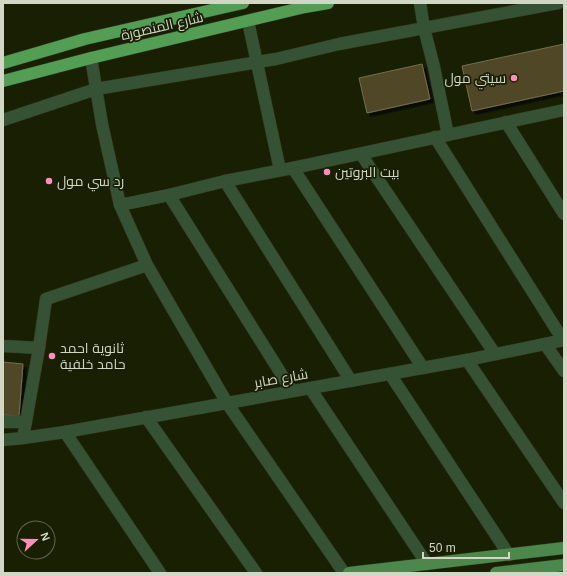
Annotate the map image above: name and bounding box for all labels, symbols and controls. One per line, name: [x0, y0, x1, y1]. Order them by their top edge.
street label: شارع المنصورة: [119, 9, 205, 44]
place label: سيتي مول: [444, 70, 506, 90]
marker: سيتي مول: [509, 73, 519, 83]
place label: بيت البروتين: [335, 164, 399, 180]
marker: بيت البروتين: [322, 167, 332, 177]
place label: رد سي مول: [57, 173, 124, 192]
marker: رد سي مول: [44, 176, 54, 186]
place label: ثانوية احمد حامد خلفية: [60, 340, 126, 372]
marker: ثانوية احمد حامد خلفية: [47, 351, 57, 361]
street label: شارع صابر: [252, 365, 309, 392]
north arrow: [16, 520, 56, 560]
text: N: [38, 531, 52, 542]
scale bar: [423, 534, 509, 560]
text: 50 m: [429, 541, 456, 555]

